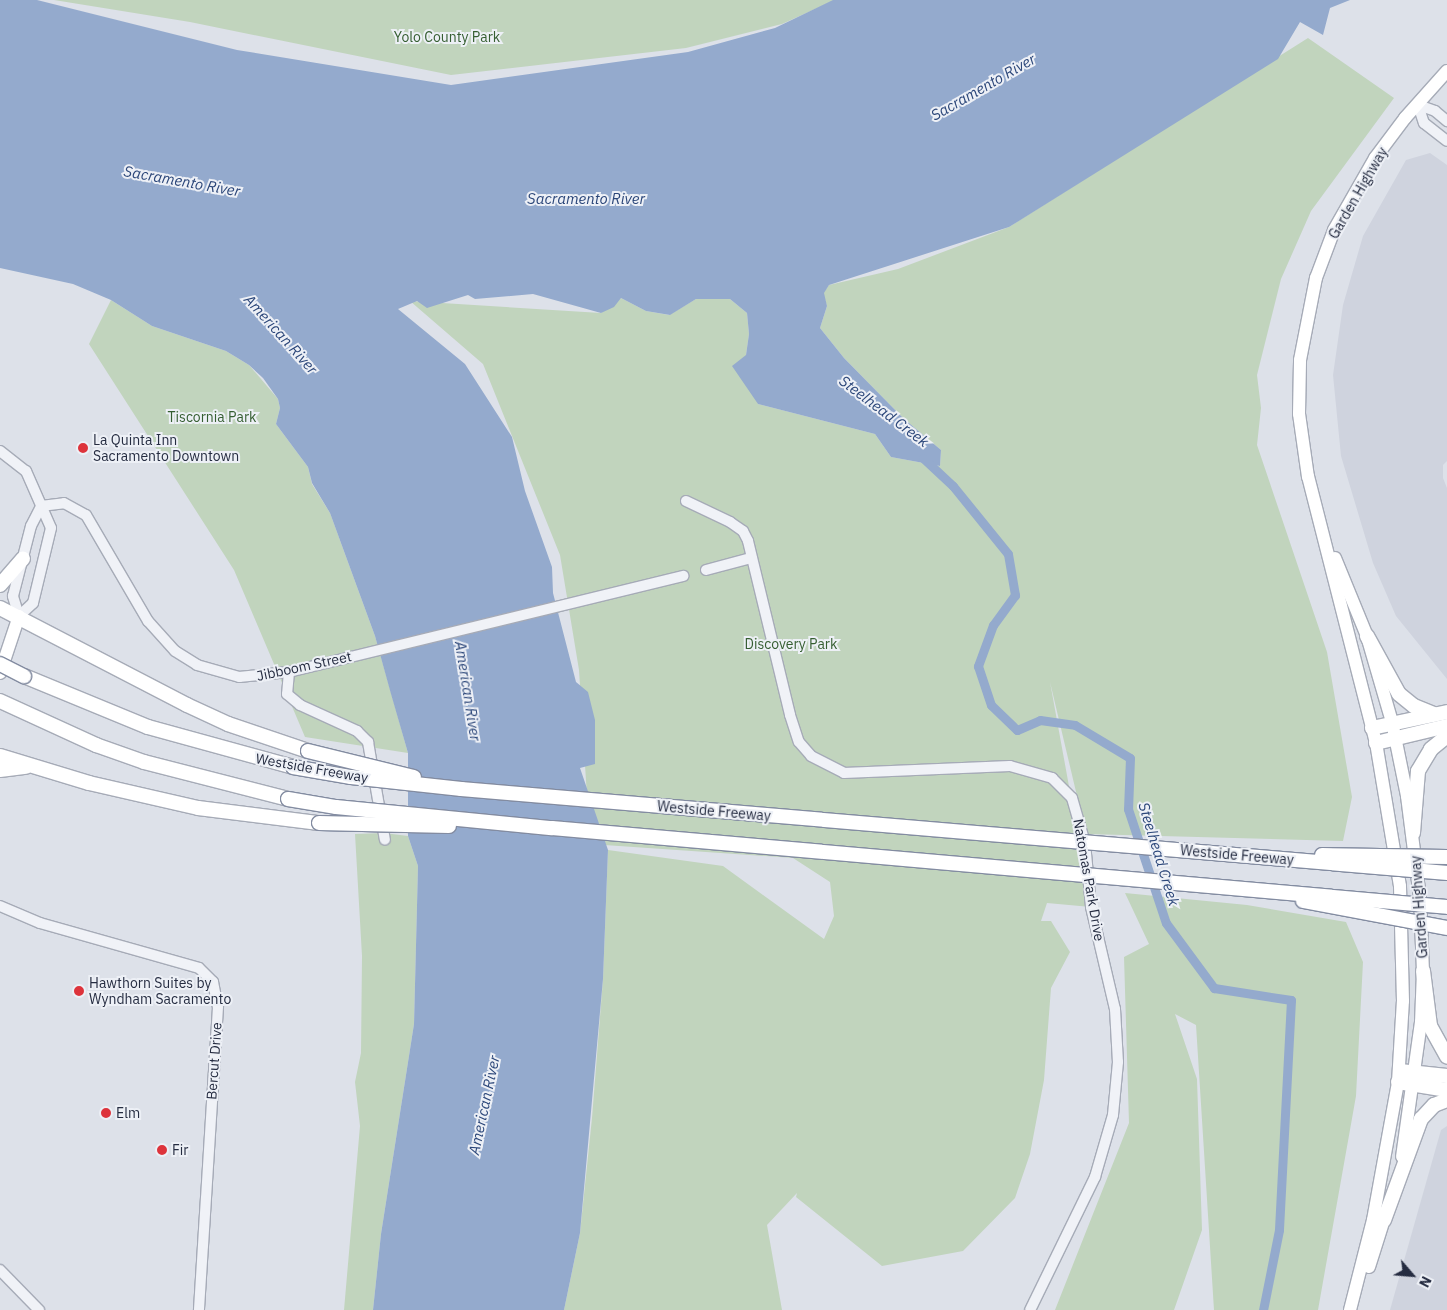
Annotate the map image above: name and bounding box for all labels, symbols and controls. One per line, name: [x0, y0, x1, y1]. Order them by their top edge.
park label: Yolo County Park: [394, 29, 500, 45]
water label: Sacramento River: [928, 50, 1038, 124]
street label: Garden Highway: [1325, 144, 1391, 242]
water label: Sacramento River: [122, 162, 242, 200]
water label: Sacramento River: [527, 190, 645, 208]
water label: American River: [241, 291, 321, 377]
water label: Steelhead Creek: [836, 372, 932, 450]
park label: Tiscornia Park: [168, 409, 256, 425]
place label: La Quinta Inn Sacramento Downtown: [93, 432, 239, 464]
marker: La Quinta Inn Sacramento Downtown: [77, 442, 89, 454]
park label: Discovery Park: [745, 636, 837, 652]
water label: American River: [451, 640, 485, 742]
street label: Jibboom Street: [255, 648, 353, 684]
street label: Westside Freeway: [254, 750, 370, 786]
street label: Westside Freeway: [657, 798, 771, 824]
water label: Steelhead Creek: [1135, 800, 1183, 908]
street label: Natomas Park Drive: [1070, 817, 1108, 943]
street label: Westside Freeway: [1180, 842, 1294, 868]
street label: Garden Highway: [1407, 855, 1431, 959]
place label: Hawthorn Suites by Wyndham Sacramento: [89, 975, 231, 1008]
marker: Hawthorn Suites by Wyndham Sacramento: [73, 985, 85, 997]
street label: Bercut Drive: [203, 1022, 225, 1100]
water label: American River: [465, 1054, 503, 1156]
place label: Elm: [116, 1105, 140, 1121]
marker: Elm: [100, 1107, 112, 1119]
place label: Fir: [172, 1142, 188, 1158]
marker: Fir: [156, 1144, 168, 1156]
north arrow: [1387, 1250, 1437, 1300]
text: N: [1415, 1273, 1436, 1290]

